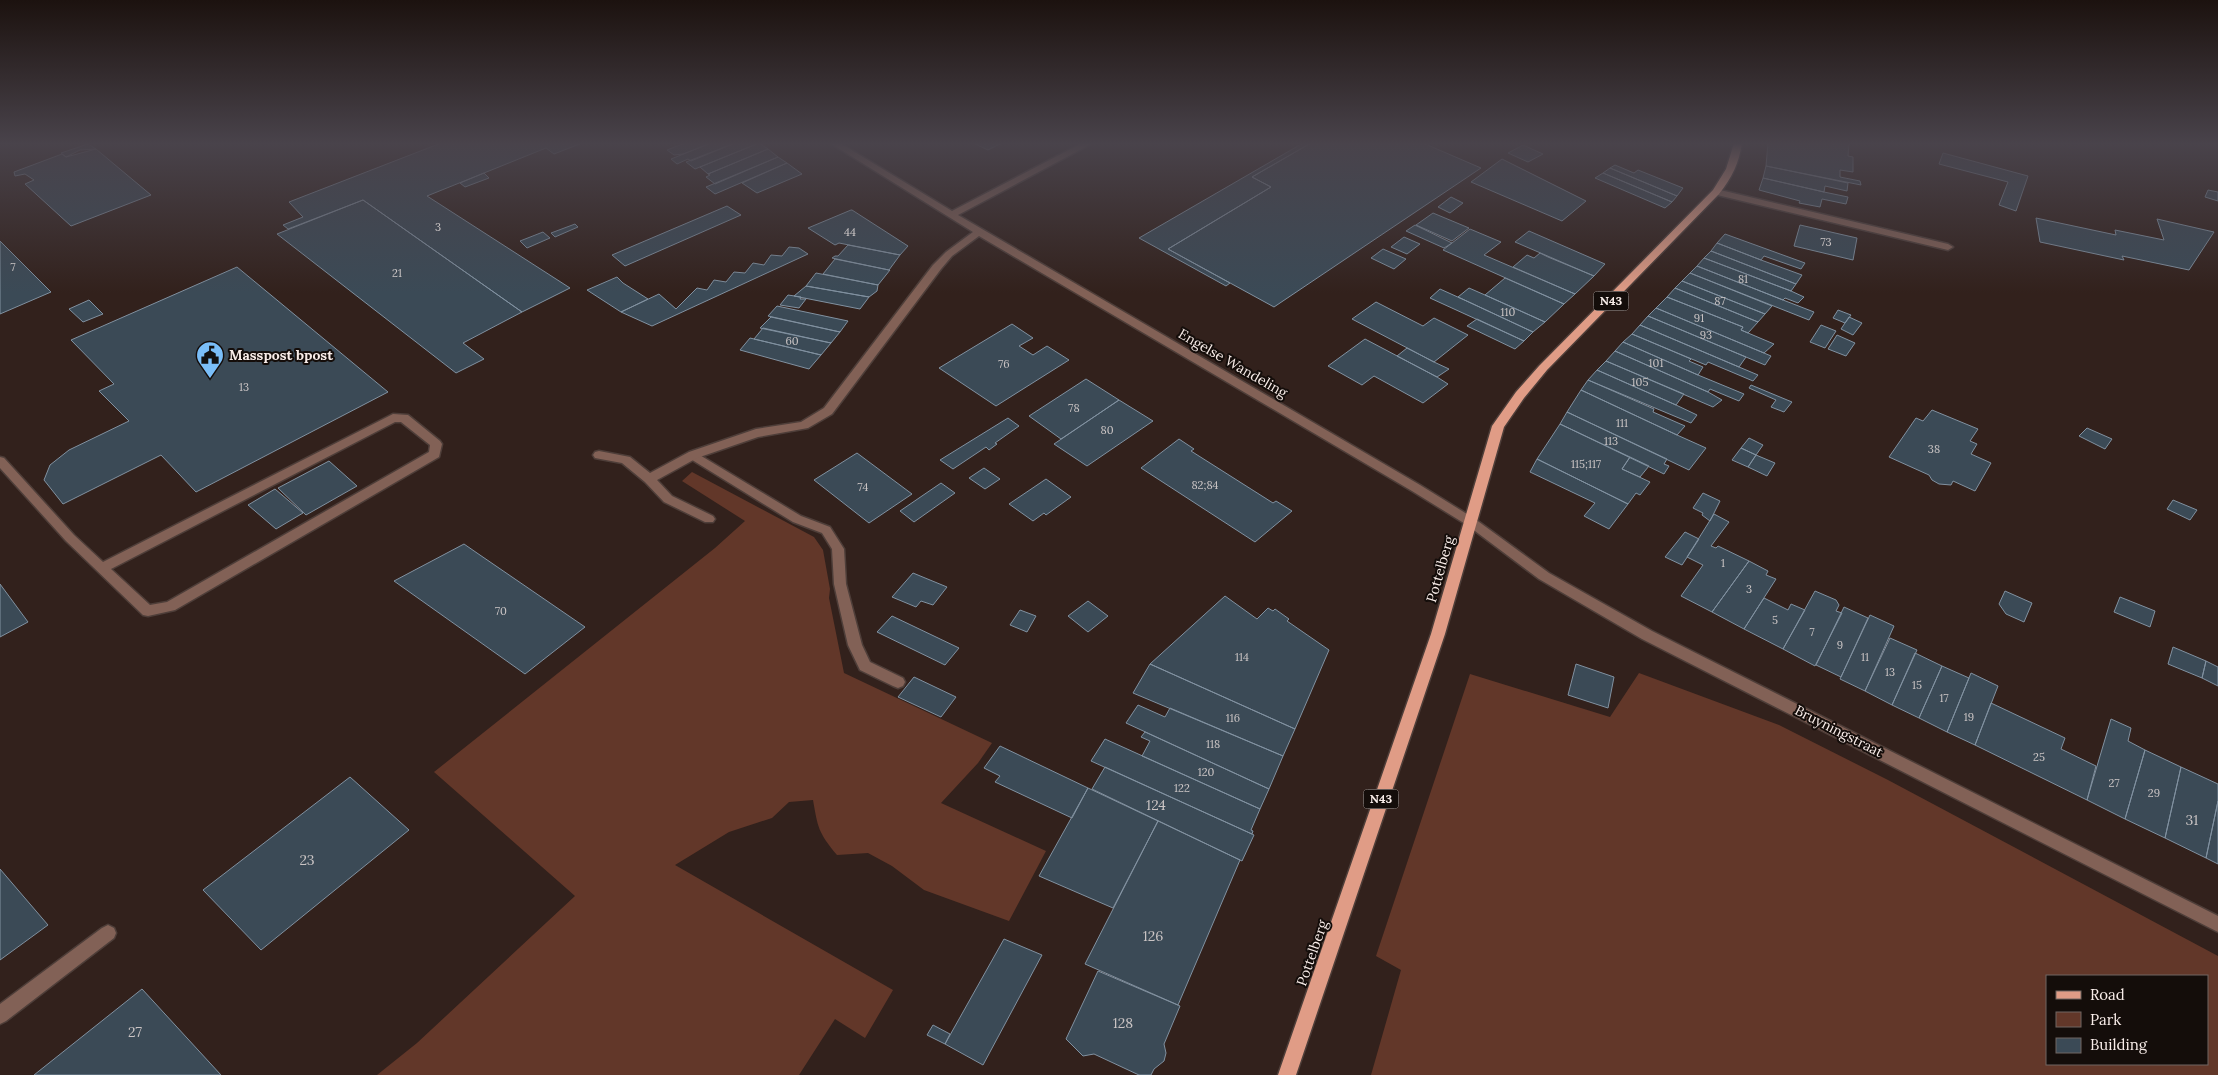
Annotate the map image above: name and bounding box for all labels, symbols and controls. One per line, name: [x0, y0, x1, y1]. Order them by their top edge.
house number: 3: [435, 220, 441, 234]
house number: 44: [844, 225, 856, 239]
house number: 73: [1820, 235, 1832, 249]
house number: 7: [10, 260, 16, 274]
house number: 21: [392, 266, 402, 280]
house number: 81: [1738, 272, 1748, 286]
road number: N43: [1594, 292, 1628, 310]
house number: 87: [1714, 294, 1726, 308]
house number: 110: [1501, 305, 1516, 319]
house number: 91: [1694, 311, 1704, 325]
street label: Engelse Wandeling: [1175, 324, 1291, 402]
house number: 93: [1700, 328, 1712, 342]
house number: 60: [785, 334, 799, 348]
public building icon: Masspost bpost: [195, 340, 225, 379]
place label: Masspost bpost: [229, 346, 333, 364]
house number: 101: [1649, 356, 1663, 370]
house number: 76: [998, 357, 1010, 371]
house number: 105: [1632, 375, 1648, 389]
house number: 13: [239, 380, 249, 394]
house number: 78: [1068, 401, 1080, 415]
house number: 111: [1616, 416, 1628, 430]
house number: 80: [1100, 423, 1114, 437]
house number: 113: [1604, 434, 1618, 448]
house number: 38: [1928, 442, 1940, 456]
house number: 115;117: [1571, 457, 1601, 471]
house number: 82;84: [1191, 478, 1219, 492]
house number: 74: [858, 480, 868, 494]
street label: Pottelberg: [1422, 533, 1458, 604]
house number: 1: [1721, 556, 1725, 570]
house number: 3: [1746, 582, 1752, 596]
house number: 70: [495, 604, 507, 618]
house number: 5: [1772, 613, 1778, 627]
house number: 7: [1809, 625, 1815, 639]
house number: 9: [1837, 638, 1843, 652]
house number: 114: [1235, 650, 1249, 664]
house number: 11: [1861, 650, 1869, 664]
house number: 13: [1885, 665, 1895, 679]
house number: 15: [1912, 678, 1922, 692]
house number: 17: [1939, 691, 1949, 705]
street label: Bruyningstraat: [1792, 701, 1887, 761]
house number: 19: [1964, 710, 1974, 724]
house number: 116: [1226, 711, 1240, 725]
house number: 118: [1206, 737, 1220, 751]
house number: 25: [2033, 750, 2045, 764]
house number: 120: [1198, 765, 1215, 779]
house number: 27: [2109, 776, 2119, 790]
house number: 122: [1174, 781, 1190, 795]
house number: 29: [2148, 786, 2160, 800]
road number: N43: [1364, 790, 1398, 809]
house number: 124: [1146, 796, 1166, 814]
house number: 31: [2186, 811, 2198, 829]
house number: 23: [299, 851, 315, 869]
street label: Pottelberg: [1292, 918, 1332, 988]
house number: 126: [1143, 927, 1163, 945]
legend: [2046, 975, 2208, 1065]
text: Road: [2090, 985, 2125, 1004]
text: Park: [2090, 1010, 2121, 1029]
house number: 128: [1113, 1014, 1133, 1032]
house number: 27: [128, 1023, 143, 1041]
text: Building: [2090, 1035, 2148, 1054]

